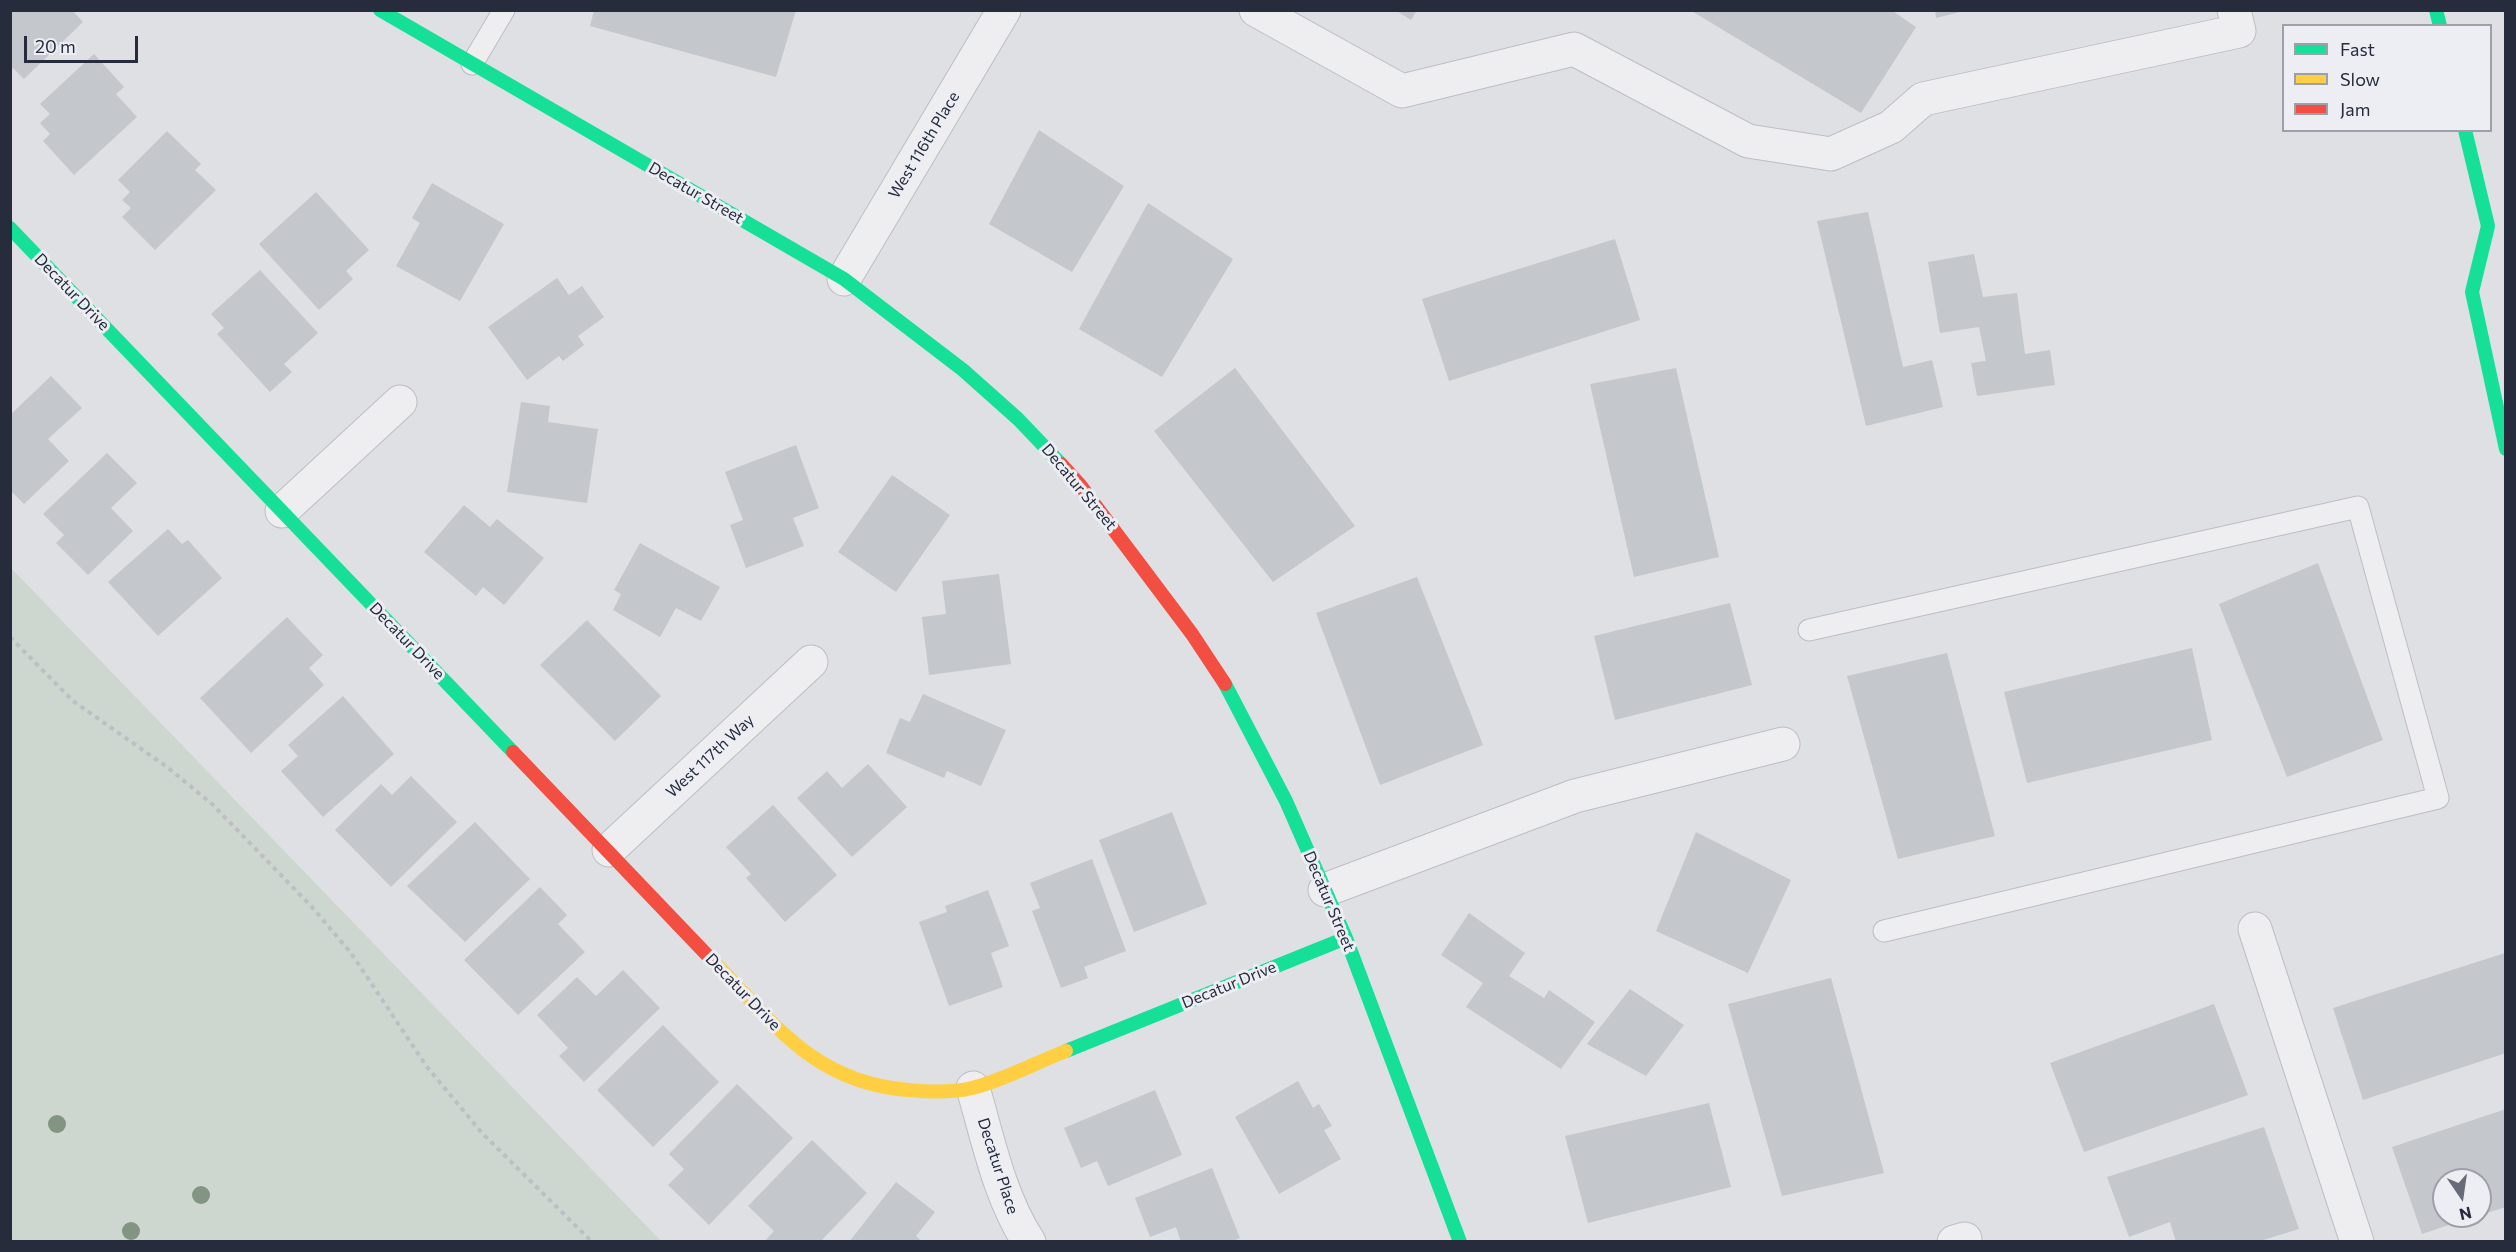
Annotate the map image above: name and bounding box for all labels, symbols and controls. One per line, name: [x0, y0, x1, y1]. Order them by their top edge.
scale bar: [27, 24, 141, 62]
legend: [2282, 24, 2492, 132]
text: 20 m: [35, 35, 76, 57]
text: Fast: [2340, 38, 2375, 60]
text: Slow: [2340, 68, 2380, 90]
street label: West 116th Place: [884, 88, 964, 202]
text: Jam: [2340, 98, 2370, 120]
street label: Decatur Street: [645, 158, 747, 228]
street label: Decatur Drive: [30, 249, 114, 335]
street label: Decatur Street: [1037, 440, 1121, 534]
street label: Decatur Drive: [365, 598, 449, 684]
street label: West 117th Way: [662, 710, 758, 802]
street label: Decatur Street: [1299, 848, 1359, 954]
street label: Decatur Drive: [701, 949, 785, 1035]
street label: Decatur Drive: [1179, 957, 1279, 1013]
street label: Decatur Place: [973, 1115, 1023, 1217]
north arrow: [2432, 1168, 2492, 1228]
text: N: [2458, 1203, 2474, 1225]

